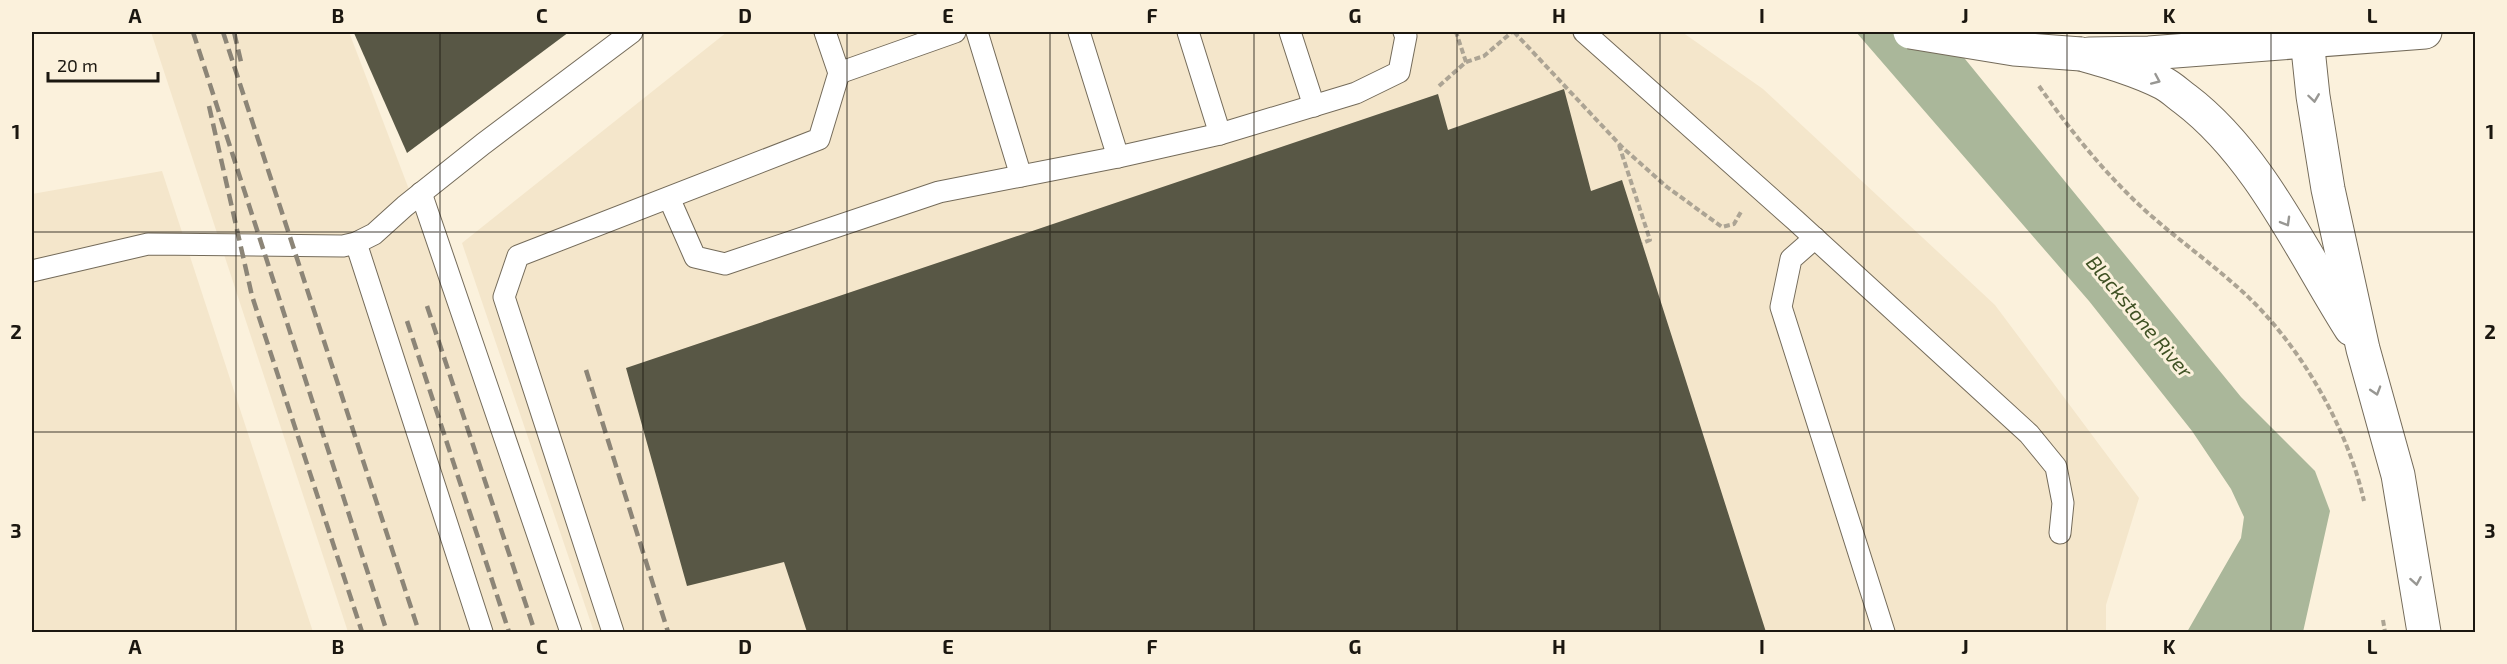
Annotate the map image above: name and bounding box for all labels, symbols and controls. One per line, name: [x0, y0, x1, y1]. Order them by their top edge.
text: A: [128, 3, 142, 27]
text: B: [332, 3, 344, 27]
text: C: [536, 3, 548, 27]
text: D: [738, 3, 752, 27]
text: E: [942, 3, 954, 27]
text: F: [1146, 3, 1158, 27]
text: G: [1349, 3, 1361, 27]
text: H: [1552, 3, 1566, 27]
text: I: [1759, 3, 1765, 27]
text: J: [1961, 3, 1969, 27]
text: K: [2163, 3, 2176, 27]
text: L: [2367, 3, 2378, 27]
scale bar: [48, 45, 158, 83]
text: 20 m: [57, 54, 98, 76]
one-way arrow: [2149, 73, 2160, 85]
one-way arrow: [2307, 93, 2319, 102]
text: 1: [12, 119, 20, 143]
text: 1: [2486, 119, 2494, 143]
one-way arrow: [2278, 216, 2290, 226]
water label: Blackstone River: [2082, 250, 2199, 383]
text: 2: [10, 319, 22, 343]
text: 2: [2484, 319, 2496, 343]
one-way arrow: [2369, 385, 2381, 396]
text: 3: [10, 518, 22, 542]
text: 3: [2484, 518, 2496, 542]
one-way arrow: [2409, 576, 2422, 586]
text: A: [128, 634, 142, 658]
text: B: [332, 634, 344, 658]
text: C: [536, 634, 548, 658]
text: D: [738, 634, 752, 658]
text: E: [942, 634, 954, 658]
text: F: [1146, 634, 1158, 658]
text: G: [1349, 634, 1361, 658]
text: H: [1552, 634, 1566, 658]
text: I: [1759, 634, 1765, 658]
text: J: [1961, 634, 1969, 658]
text: K: [2163, 634, 2176, 658]
text: L: [2367, 634, 2378, 658]

